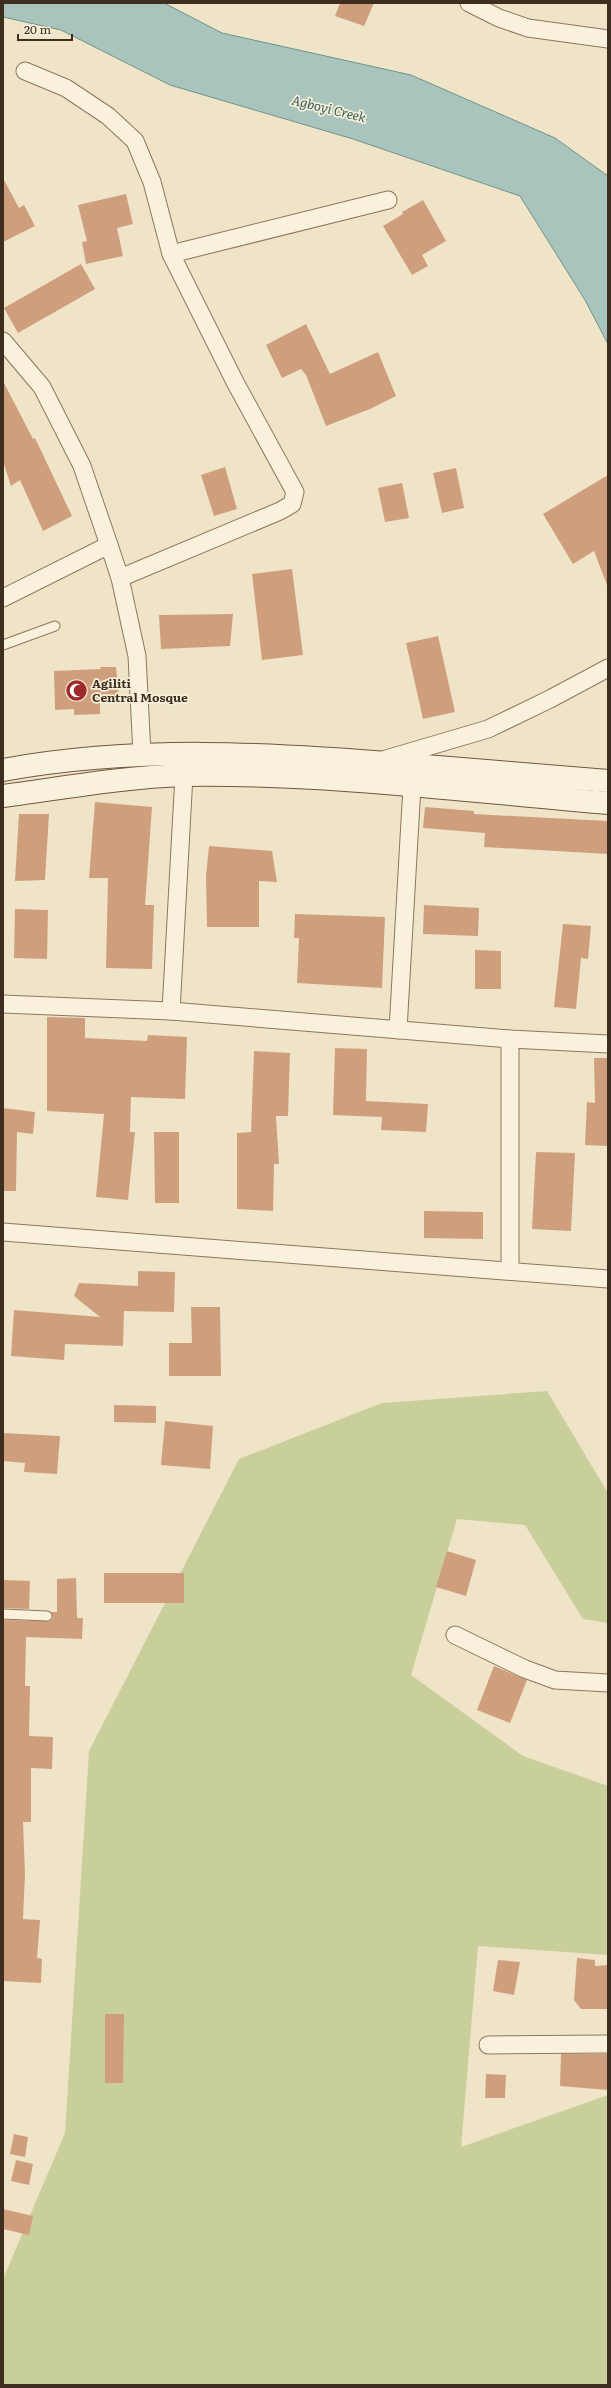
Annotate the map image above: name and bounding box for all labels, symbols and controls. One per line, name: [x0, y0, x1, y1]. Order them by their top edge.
scale bar: [18, 16, 72, 42]
text: 20 m: [24, 20, 51, 38]
water label: Agboyi Creek: [290, 90, 369, 127]
place label: Agiliti Central Mosque: [92, 674, 188, 706]
mosque icon: Agiliti Central Mosque: [64, 677, 90, 703]

